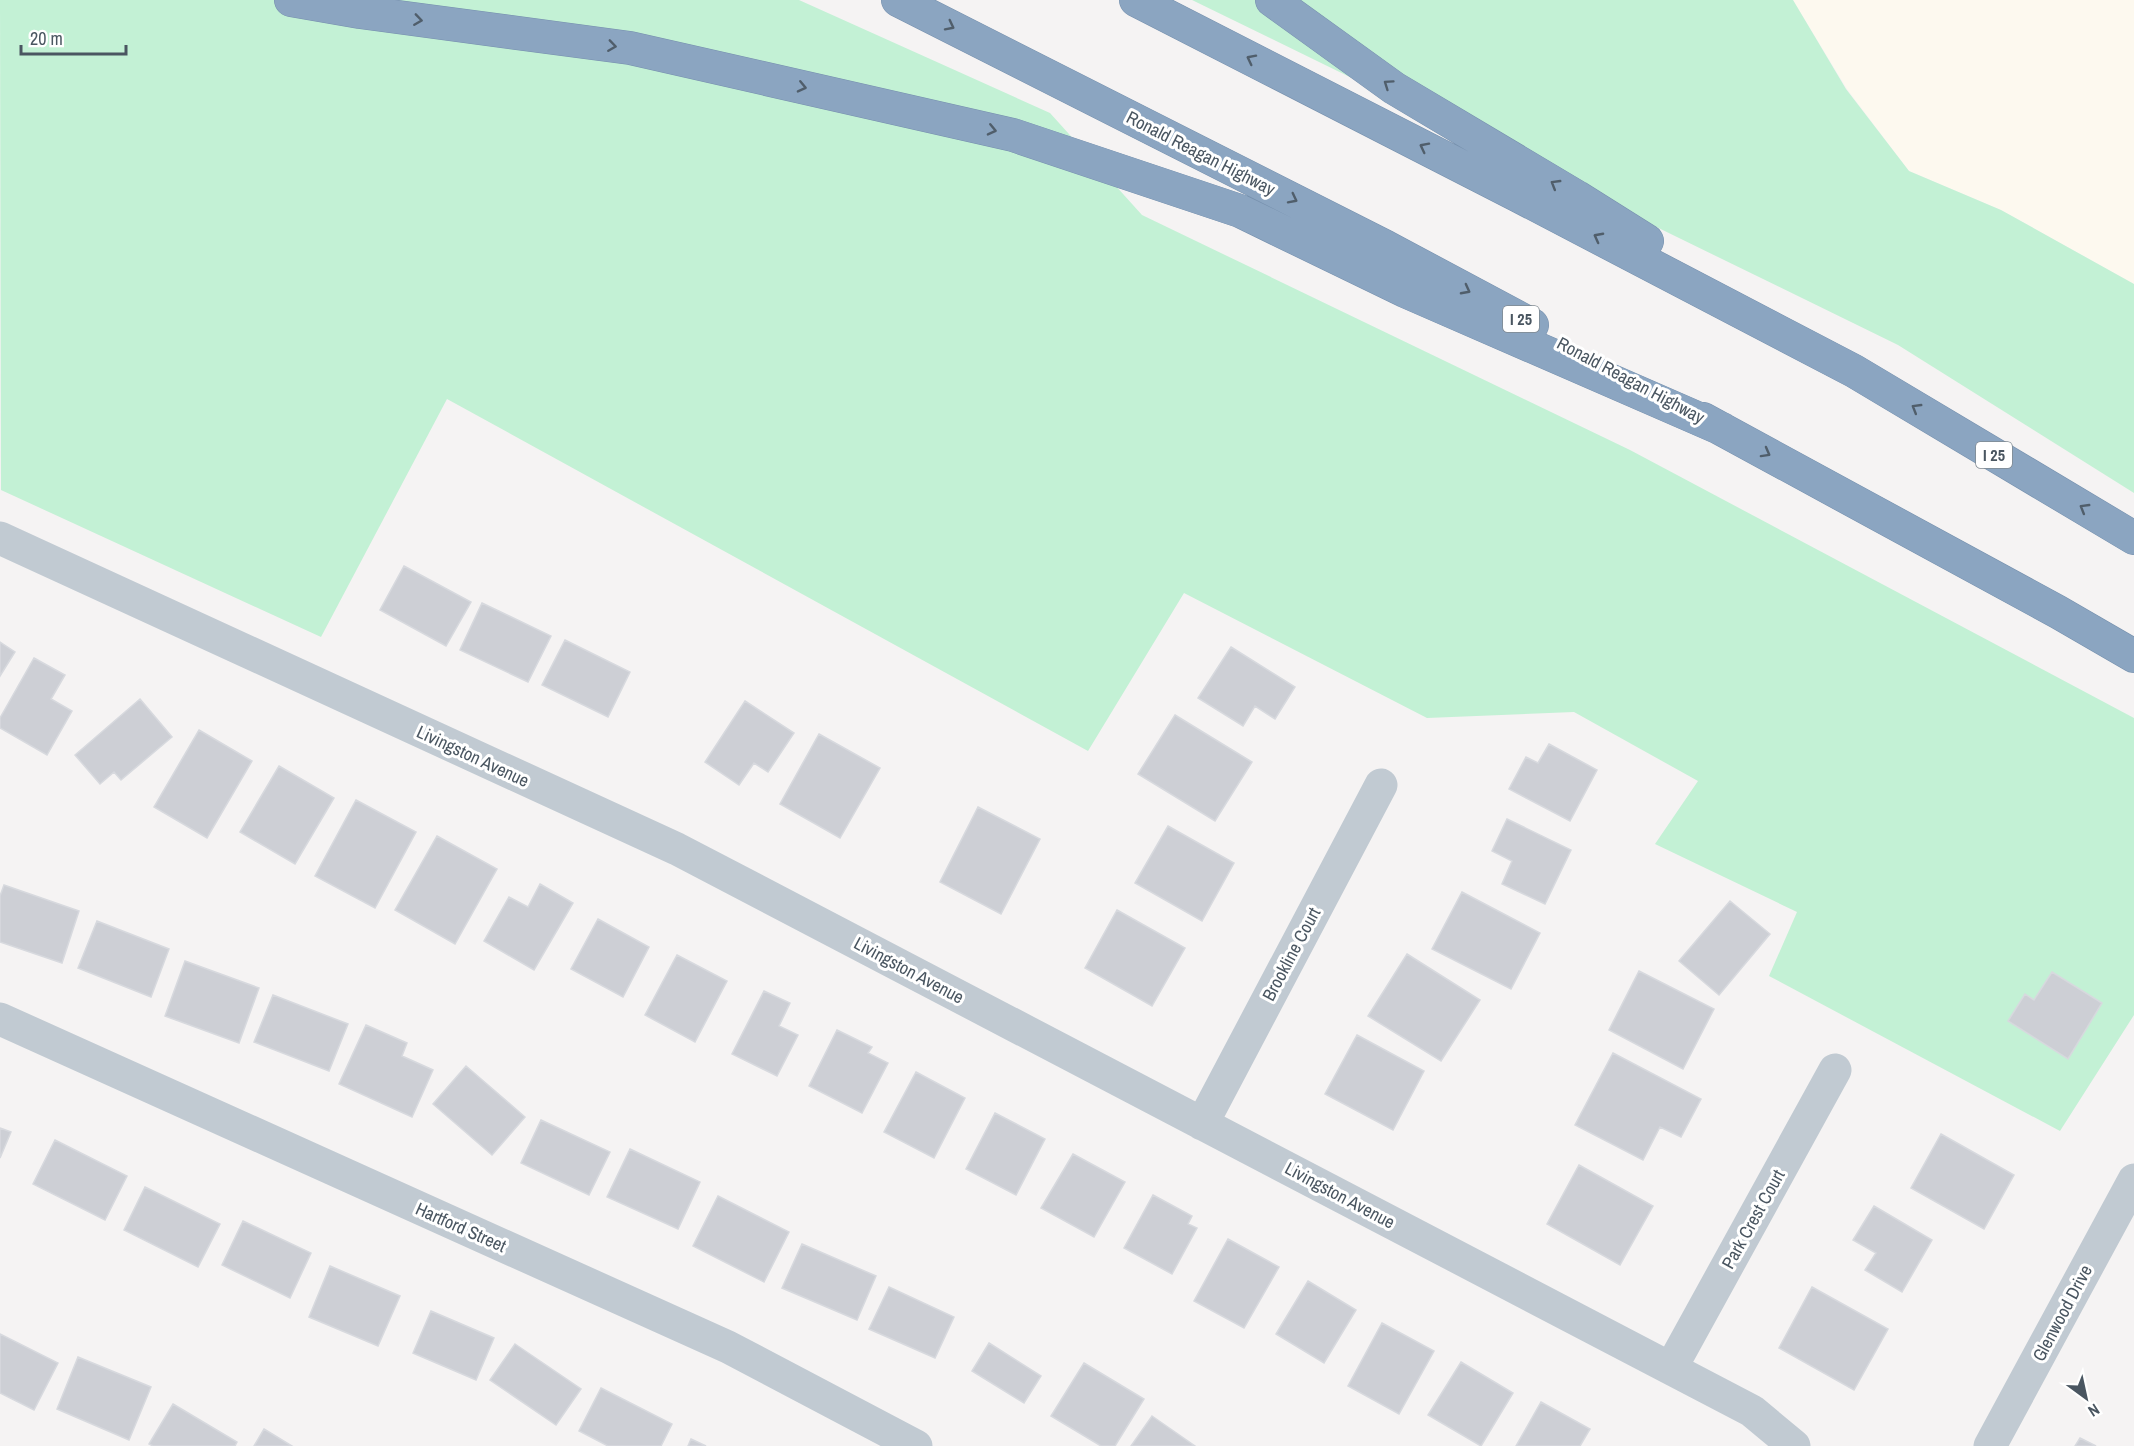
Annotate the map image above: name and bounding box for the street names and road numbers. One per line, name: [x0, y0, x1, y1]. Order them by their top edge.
street label: Ronald Reagan Highway: [1122, 105, 1280, 202]
road number: I 25: [1503, 306, 1539, 332]
street label: Ronald Reagan Highway: [1553, 330, 1710, 430]
road number: I 25: [1976, 442, 2012, 468]
street label: Livingston Avenue: [413, 719, 533, 793]
street label: Brookline Court: [1256, 903, 1326, 1005]
street label: Livingston Avenue: [850, 931, 968, 1009]
street label: Livingston Avenue: [1281, 1156, 1399, 1234]
street label: Park Crest Court: [1715, 1165, 1791, 1273]
street label: Hartford Street: [412, 1196, 510, 1258]
street label: Glenwood Drive: [2026, 1260, 2098, 1366]

